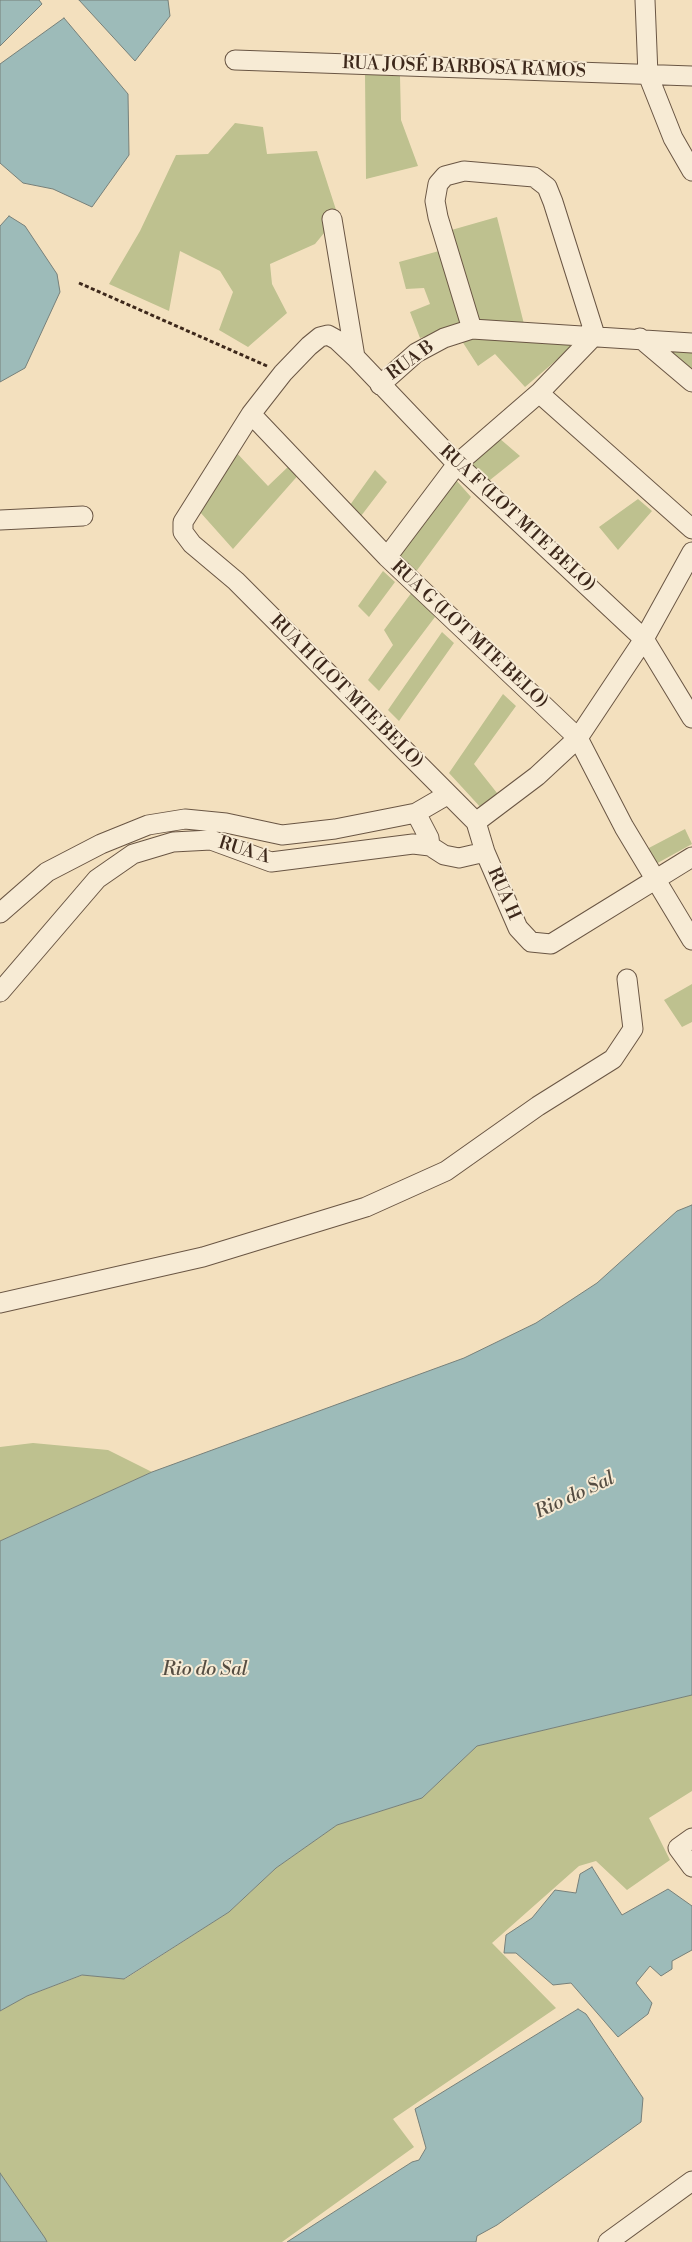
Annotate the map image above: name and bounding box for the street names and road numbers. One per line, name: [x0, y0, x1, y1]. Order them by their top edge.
street label: RUA JOSÉ BARBOSA RAMOS: [342, 53, 586, 83]
street label: RUA B: [383, 337, 439, 385]
street label: RUA F (LOT MTE BELO): [435, 441, 599, 597]
street label: RUA G (LOT MTE BELO): [386, 557, 552, 713]
street label: RUA H (LOT MTE BELO): [265, 611, 427, 773]
street label: RUA A: [215, 833, 273, 869]
street label: RUA H: [482, 864, 524, 924]

